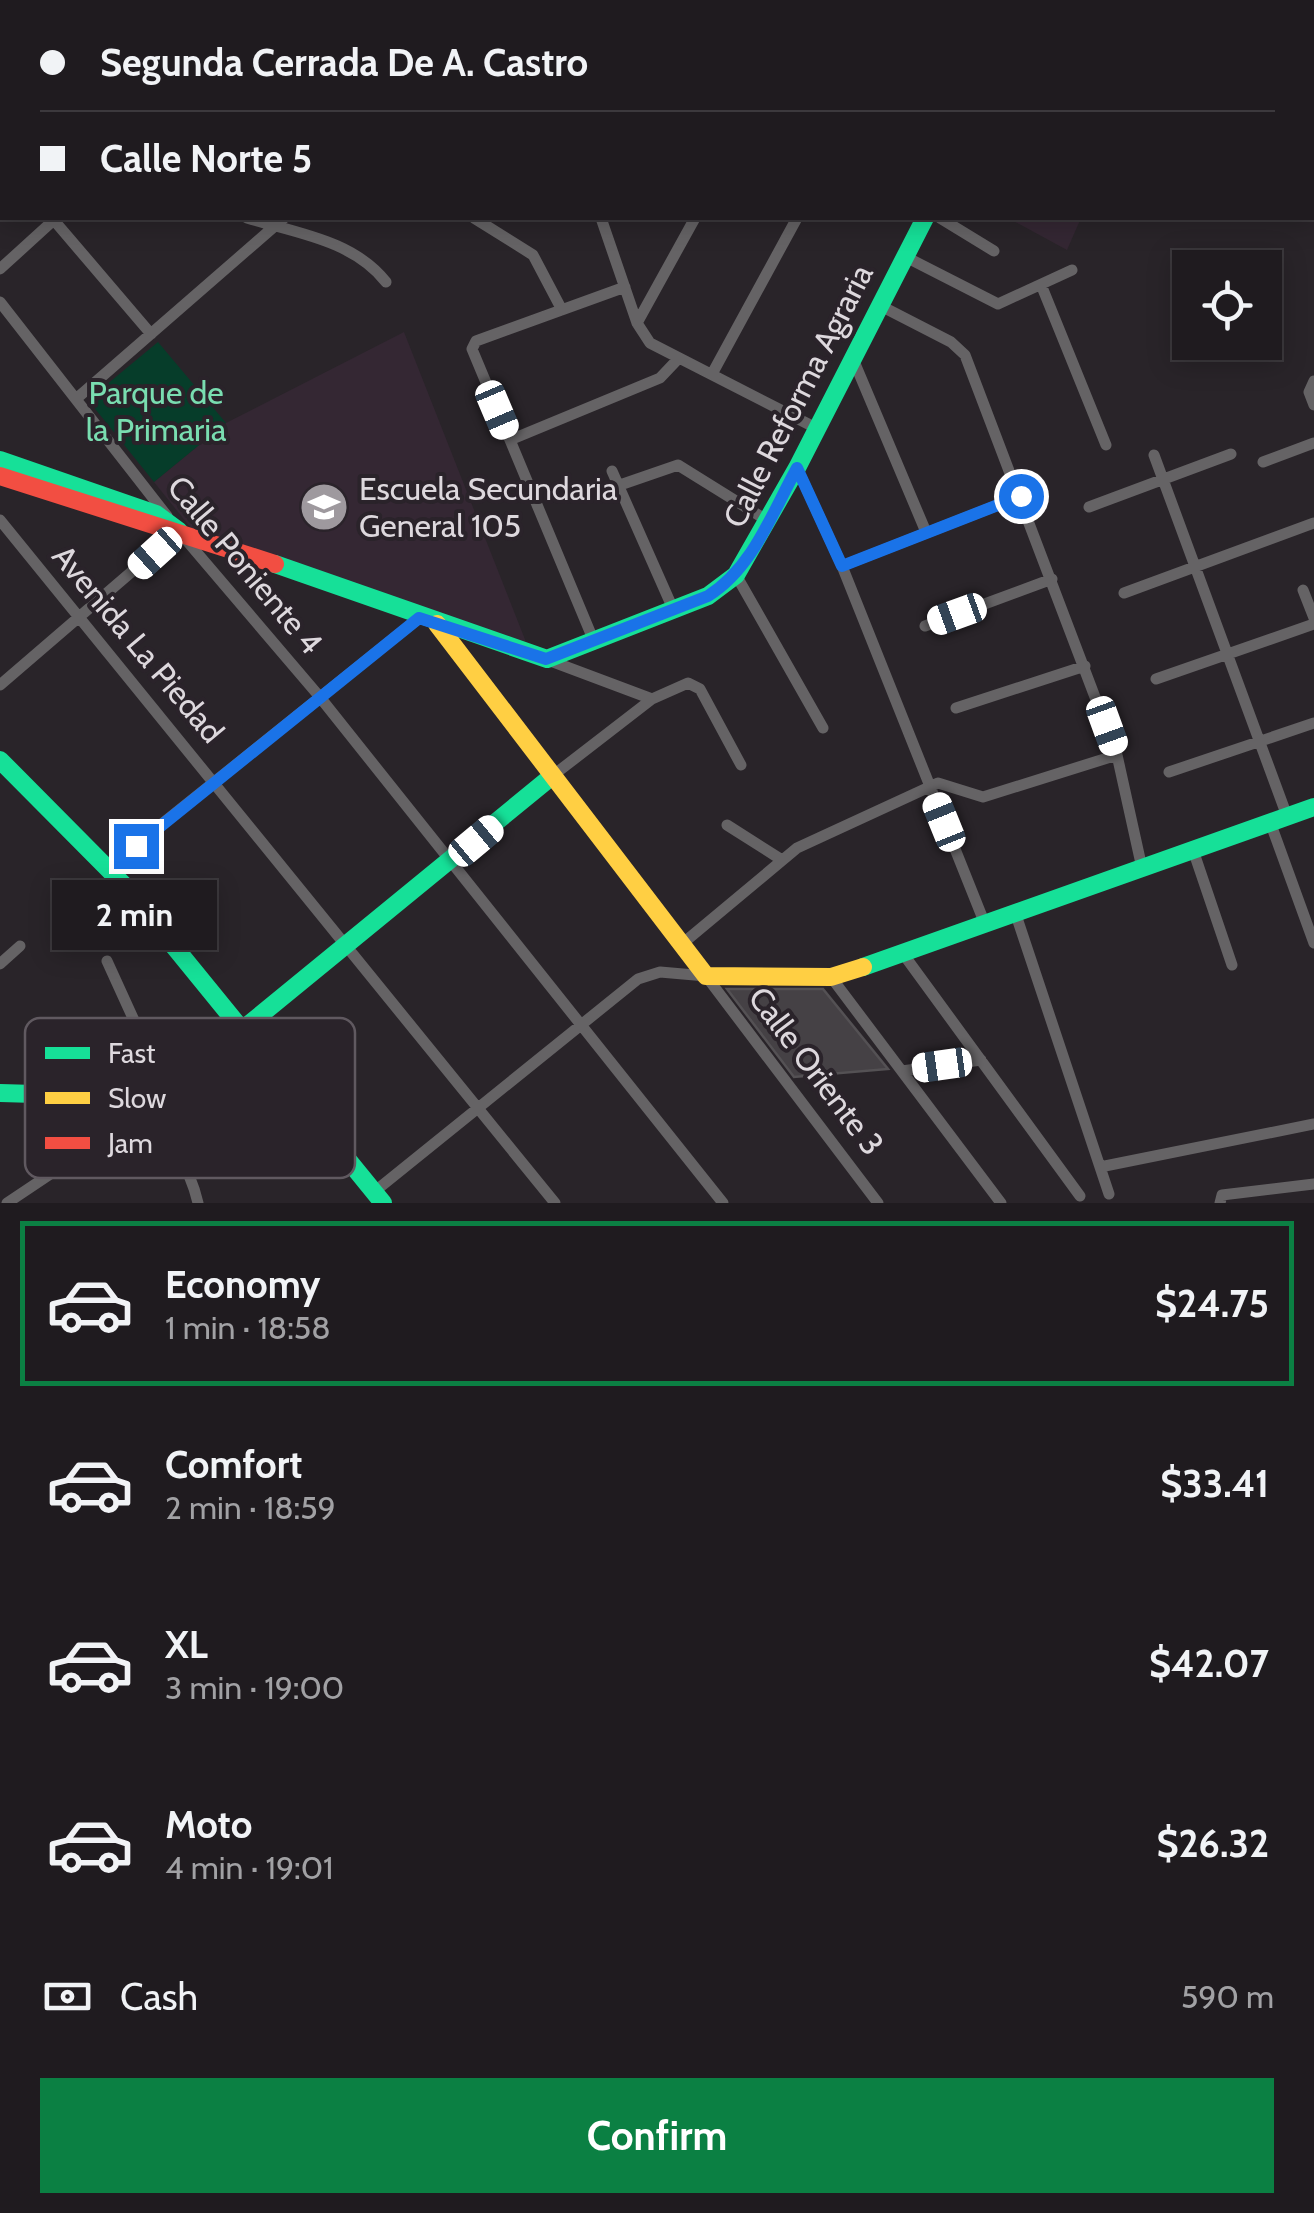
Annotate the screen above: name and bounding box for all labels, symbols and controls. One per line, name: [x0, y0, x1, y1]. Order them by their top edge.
text: Segunda Cerrada De A. Castro: [100, 39, 588, 86]
text: Calle Norte 5: [100, 135, 312, 182]
map controls: [1172, 250, 1282, 360]
button: locate: [1172, 250, 1282, 360]
street label: Calle Reforma Agraria: [714, 257, 881, 534]
park label: Parque de la Primaria: [86, 373, 227, 449]
car: [471, 377, 523, 443]
street label: Calle Poniente 4: [160, 468, 331, 662]
place label: Escuela Secundaria General 105: [359, 469, 618, 545]
route start: [999, 474, 1044, 519]
school or university icon: Escuela Secundaria General 105: [298, 481, 350, 533]
car: [123, 522, 187, 584]
street label: Avenida La Piedad: [44, 537, 232, 751]
car: [924, 590, 990, 638]
car: [1083, 693, 1131, 759]
car: [919, 789, 969, 855]
car: [443, 810, 509, 872]
route end: [114, 824, 159, 869]
callout: 2 min: [54, 881, 218, 951]
text: 2 min: [96, 895, 173, 934]
street label: Calle Oriente 3: [740, 979, 892, 1162]
legend: [25, 1018, 355, 1178]
text: Fast: [108, 1036, 156, 1070]
car: [910, 1046, 974, 1084]
text: Slow: [108, 1081, 166, 1115]
text: Jam: [107, 1126, 153, 1160]
icon: car: [45, 1259, 135, 1349]
text: Economy: [165, 1261, 320, 1308]
text: $24.75: [1155, 1280, 1269, 1327]
text: 1 min · 18:58: [165, 1308, 331, 1347]
icon: car: [45, 1439, 135, 1529]
text: Comfort: [165, 1441, 302, 1488]
text: $33.41: [1160, 1460, 1269, 1507]
text: 2 min · 18:59: [165, 1488, 336, 1527]
icon: car: [45, 1619, 135, 1709]
text: XL: [165, 1621, 208, 1668]
text: $42.07: [1149, 1640, 1269, 1687]
text: 3 min · 19:00: [165, 1668, 344, 1707]
icon: car: [45, 1799, 135, 1889]
text: Moto: [165, 1801, 252, 1848]
text: $26.32: [1156, 1820, 1269, 1867]
text: 4 min · 19:01: [165, 1848, 333, 1887]
icon: cash: [40, 1969, 95, 2024]
text: Cash: [120, 1973, 198, 2020]
text: 590 m: [1181, 1977, 1274, 2016]
button: Confirm: [40, 2078, 1274, 2193]

